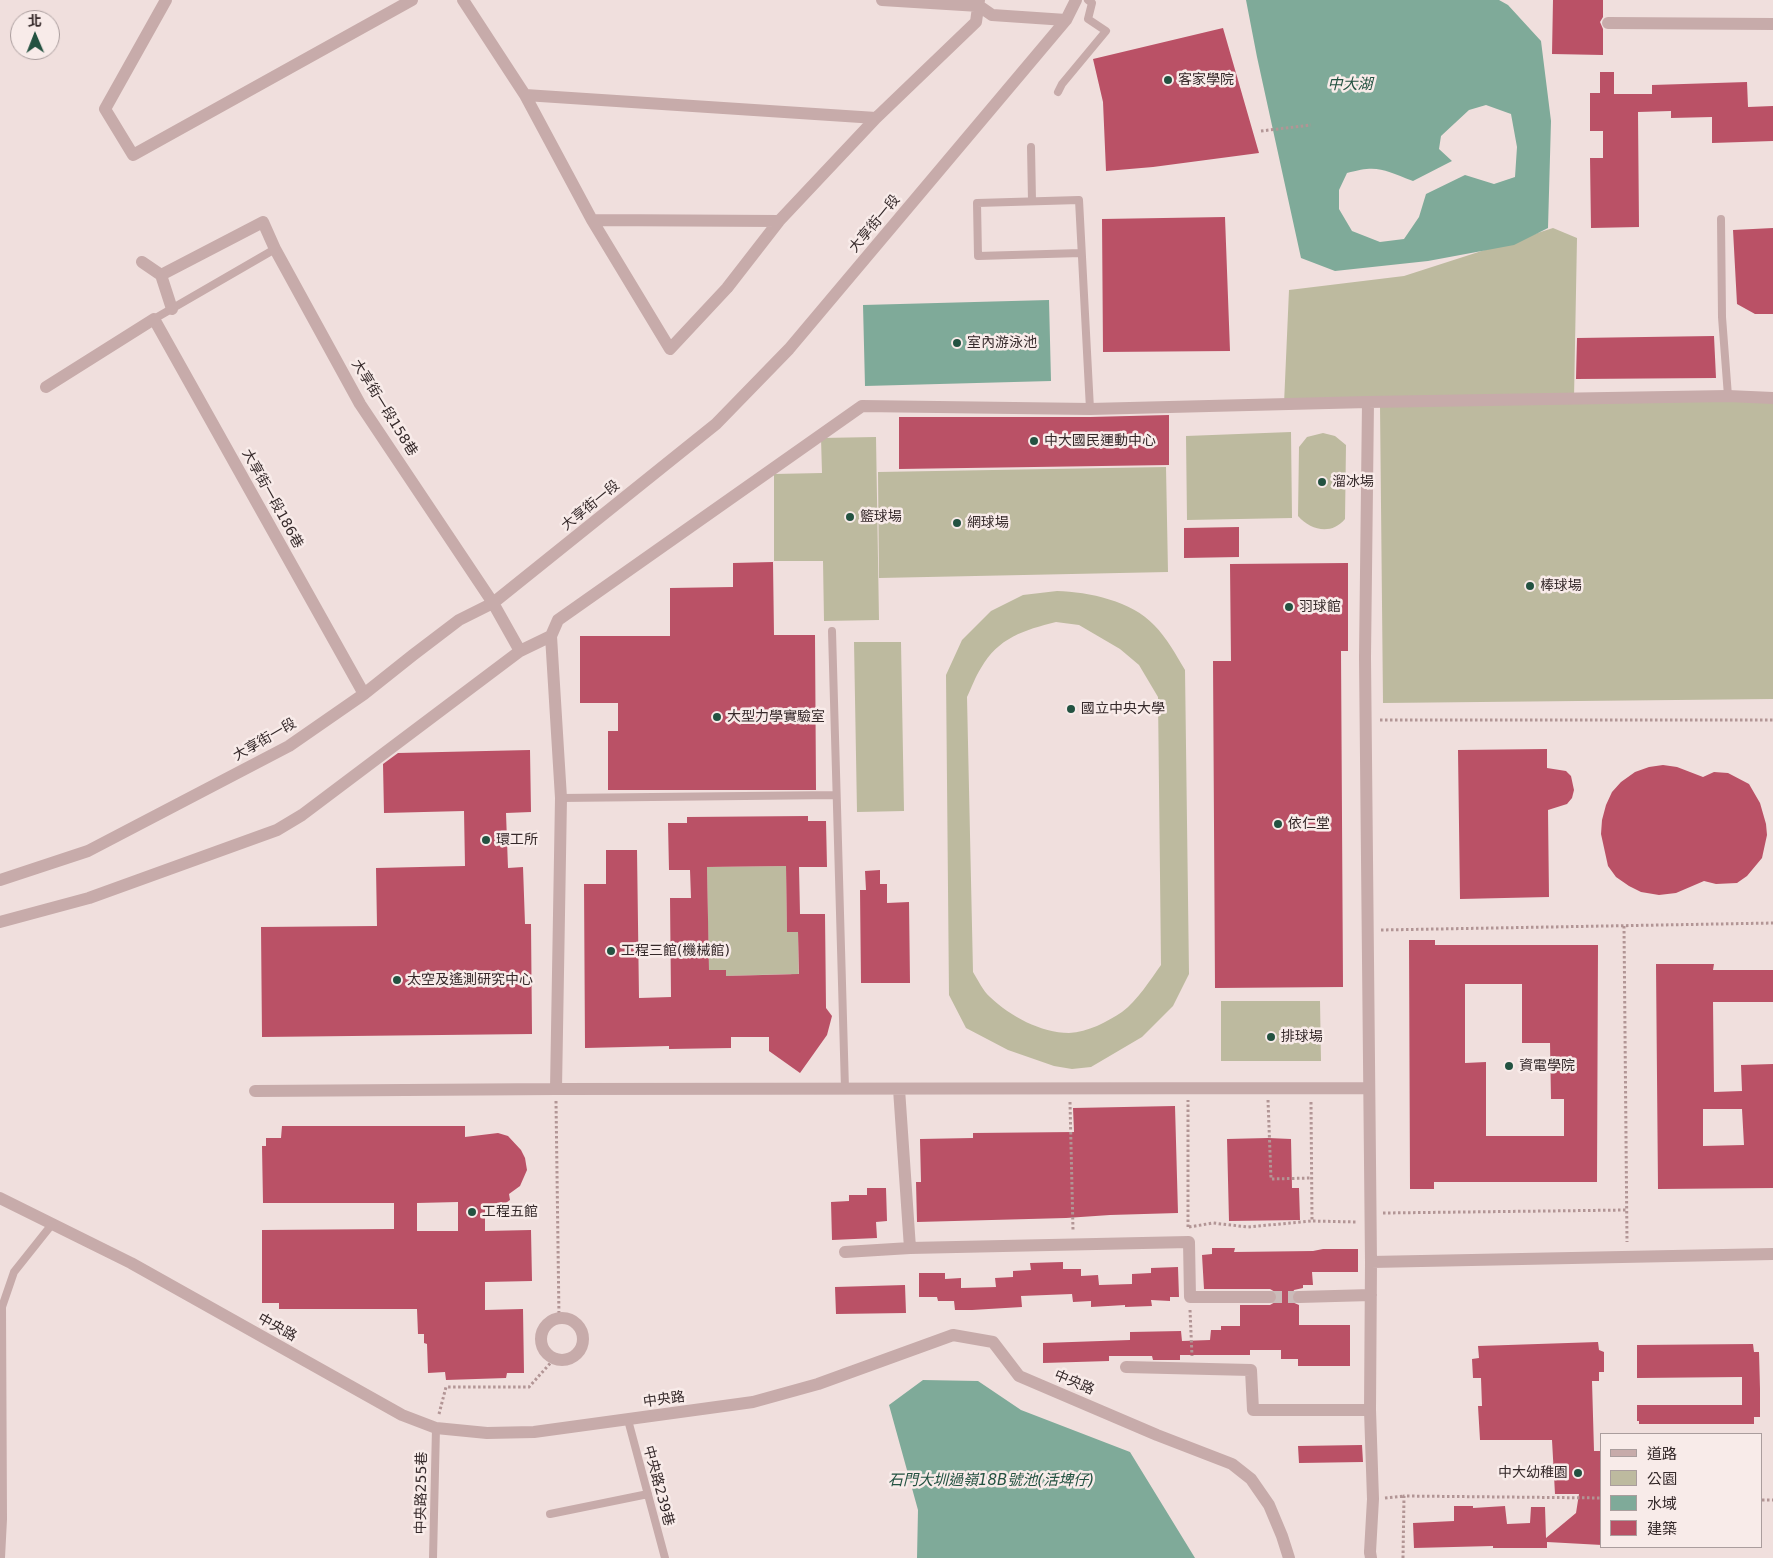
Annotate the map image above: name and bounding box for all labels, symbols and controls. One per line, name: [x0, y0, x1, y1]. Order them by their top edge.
north arrow: [10, 10, 60, 60]
text: 北: [28, 13, 42, 29]
place label: 客家學院: [1178, 72, 1234, 88]
marker: 客家學院: [1162, 74, 1174, 86]
water label: 中大湖: [1328, 76, 1372, 94]
street label: 大享街一段: [846, 192, 904, 256]
place label: 室內游泳池: [967, 335, 1037, 351]
marker: 室內游泳池: [951, 337, 963, 349]
street label: 大享街一段158巷: [348, 357, 420, 459]
place label: 中大國民運動中心: [1044, 433, 1156, 449]
marker: 中大國民運動中心: [1028, 435, 1040, 447]
street label: 大享街一段186巷: [238, 447, 306, 551]
place label: 溜冰場: [1332, 474, 1374, 490]
marker: 溜冰場: [1316, 476, 1328, 488]
street label: 大享街一段: [559, 477, 623, 535]
place label: 籃球場: [860, 509, 902, 525]
marker: 籃球場: [844, 511, 856, 523]
place label: 網球場: [967, 515, 1009, 531]
marker: 網球場: [951, 517, 963, 529]
place label: 棒球場: [1540, 578, 1582, 594]
marker: 棒球場: [1524, 580, 1536, 592]
place label: 羽球館: [1299, 599, 1341, 615]
marker: 羽球館: [1283, 601, 1295, 613]
place label: 國立中央大學: [1081, 701, 1165, 717]
marker: 國立中央大學: [1065, 703, 1077, 715]
place label: 大型力學實驗室: [727, 709, 825, 725]
marker: 大型力學實驗室: [711, 711, 723, 723]
street label: 大享街一段: [230, 715, 300, 765]
place label: 依仁堂: [1288, 816, 1330, 832]
marker: 依仁堂: [1272, 818, 1284, 830]
place label: 環工所: [496, 832, 538, 848]
marker: 環工所: [480, 834, 492, 846]
place label: 工程三館(機械館): [621, 943, 730, 959]
marker: 工程三館(機械館): [605, 945, 617, 957]
place label: 太空及遙測研究中心: [407, 972, 533, 988]
marker: 太空及遙測研究中心: [391, 974, 403, 986]
place label: 排球場: [1281, 1029, 1323, 1045]
marker: 排球場: [1265, 1031, 1277, 1043]
place label: 資電學院: [1519, 1058, 1575, 1074]
marker: 資電學院: [1503, 1060, 1515, 1072]
place label: 工程五館: [482, 1204, 538, 1220]
marker: 工程五館: [466, 1206, 478, 1218]
street label: 中央路: [255, 1310, 299, 1346]
street label: 中央路: [1051, 1367, 1097, 1399]
street label: 中央路: [642, 1389, 686, 1411]
legend: [1600, 1433, 1763, 1548]
street label: 中央路239巷: [639, 1444, 677, 1528]
text: 道路: [1647, 1445, 1677, 1463]
street label: 中央路255巷: [413, 1451, 431, 1535]
place label: 中大幼稚園: [1498, 1465, 1568, 1481]
marker: 中大幼稚園: [1572, 1467, 1584, 1479]
text: 公園: [1647, 1470, 1677, 1488]
water label: 石門大圳過嶺18B號池(活埤仔): [888, 1472, 1094, 1490]
text: 水域: [1647, 1495, 1677, 1513]
text: 建築: [1647, 1520, 1677, 1538]

